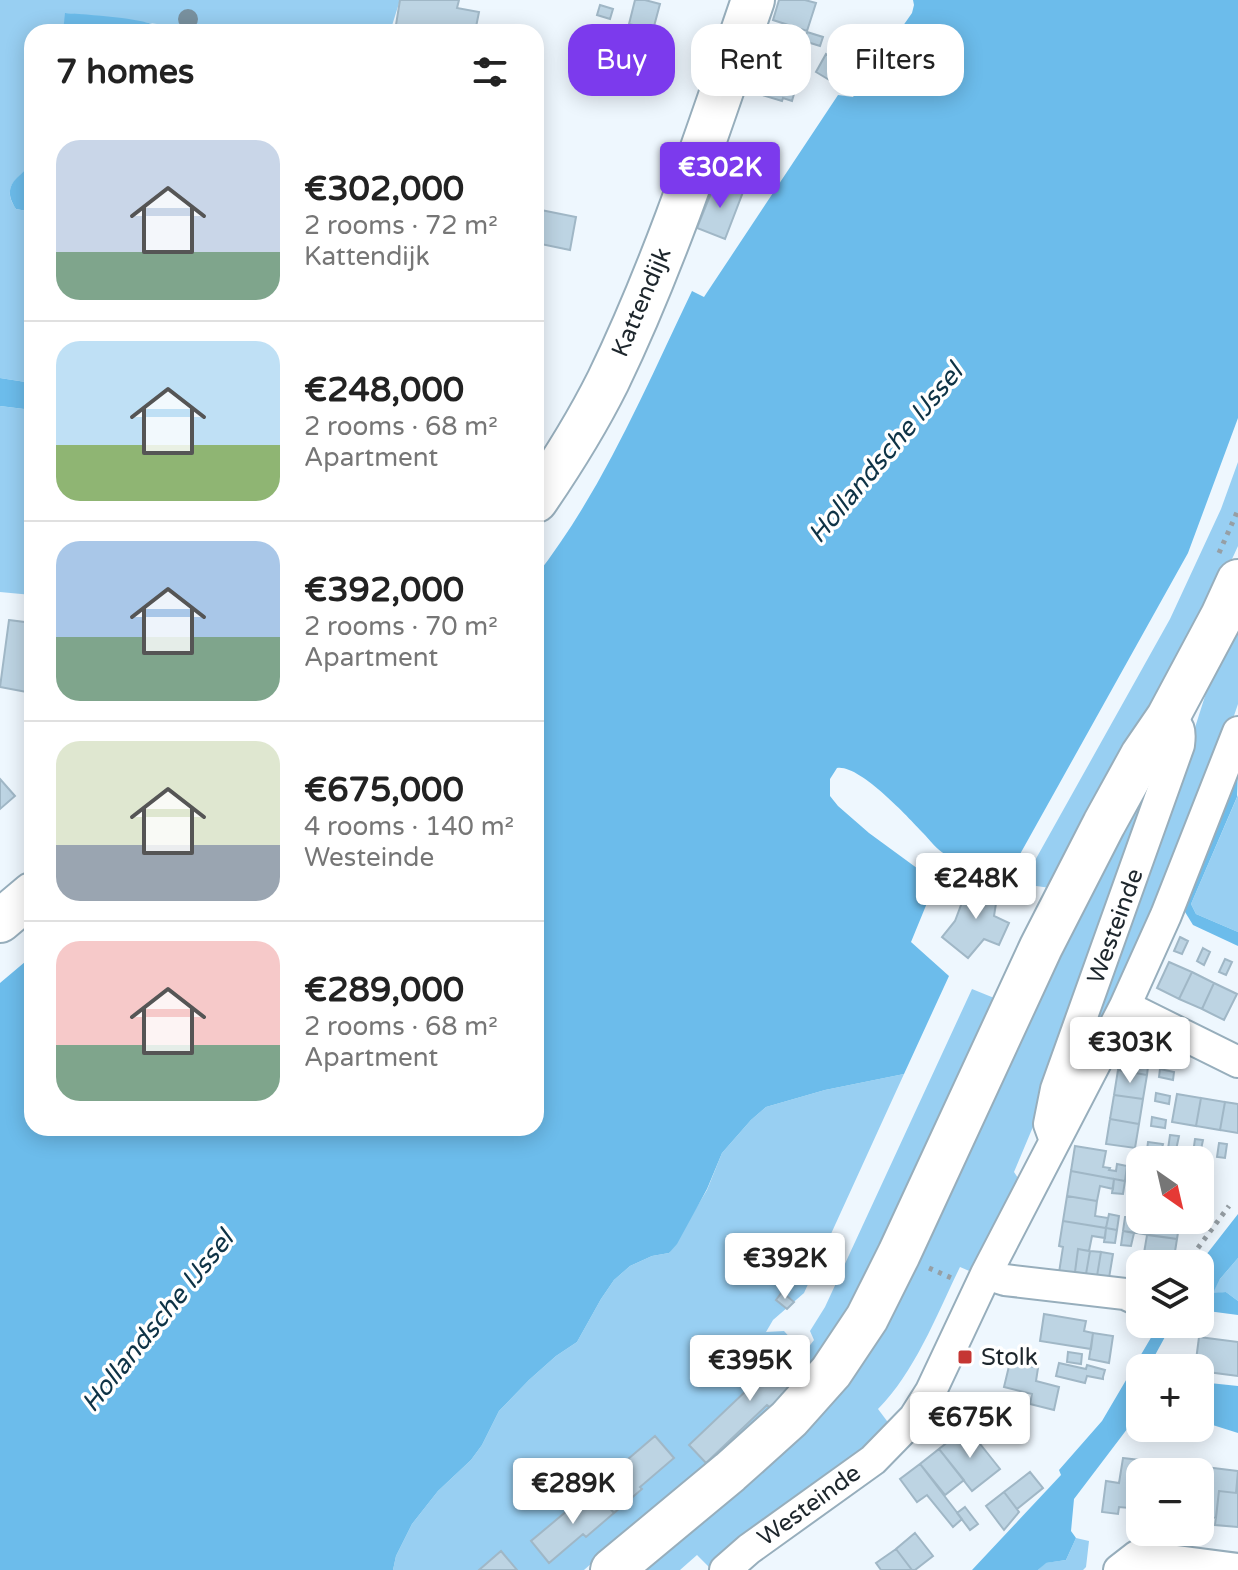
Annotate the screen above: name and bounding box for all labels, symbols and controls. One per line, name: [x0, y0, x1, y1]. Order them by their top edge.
chip: Buy: [568, 24, 675, 96]
chip: Rent: [691, 24, 811, 96]
chip: Filters: [827, 24, 964, 96]
icon: filters: [468, 50, 512, 94]
text: 7 homes: [56, 52, 194, 93]
pin: €302K: [664, 142, 776, 210]
text: €302K: [678, 152, 762, 183]
text: €302,000: [304, 169, 464, 210]
icon: home: [120, 172, 216, 268]
text: 2 rooms · 72 m²: [304, 210, 498, 241]
text: Kattendijk: [304, 241, 430, 272]
street label: Kattendijk: [605, 243, 677, 361]
water label: Hollandsche IJssel: [801, 355, 972, 549]
text: €248,000: [304, 370, 464, 411]
icon: home: [120, 373, 216, 469]
text: 2 rooms · 68 m²: [304, 411, 498, 442]
text: Apartment: [304, 442, 438, 473]
text: €392,000: [304, 570, 464, 611]
icon: home: [120, 573, 216, 669]
text: 2 rooms · 70 m²: [304, 611, 498, 642]
text: Apartment: [304, 642, 438, 673]
text: €675,000: [304, 770, 464, 811]
icon: home: [120, 773, 216, 869]
text: 4 rooms · 140 m²: [304, 811, 514, 842]
text: Westeinde: [304, 842, 434, 873]
pin: €248K: [920, 853, 1032, 921]
text: €248K: [934, 863, 1018, 894]
street label: Westeinde: [1081, 865, 1150, 988]
text: €289,000: [304, 970, 464, 1011]
icon: home: [120, 973, 216, 1069]
text: 2 rooms · 68 m²: [304, 1011, 498, 1042]
pin: €303K: [1074, 1017, 1186, 1085]
text: €303K: [1088, 1027, 1172, 1058]
text: Apartment: [304, 1042, 438, 1073]
north arrow: [1126, 1146, 1214, 1234]
map controls: [1126, 1146, 1214, 1546]
water label: Hollandsche IJssel: [75, 1222, 242, 1418]
pin: €392K: [729, 1233, 841, 1301]
text: €392K: [743, 1243, 827, 1274]
button: layers: [1126, 1250, 1214, 1338]
pin: €395K: [694, 1335, 806, 1403]
place label: Stolk: [981, 1343, 1038, 1372]
text: €395K: [708, 1345, 792, 1376]
marker: Stolk: [956, 1348, 974, 1366]
button: +: [1126, 1354, 1214, 1442]
pin: €675K: [914, 1392, 1026, 1460]
text: €675K: [928, 1402, 1012, 1433]
pin: €289K: [517, 1458, 629, 1526]
street label: Westeinde: [752, 1458, 866, 1552]
button: −: [1126, 1458, 1214, 1546]
text: €289K: [531, 1468, 615, 1499]

